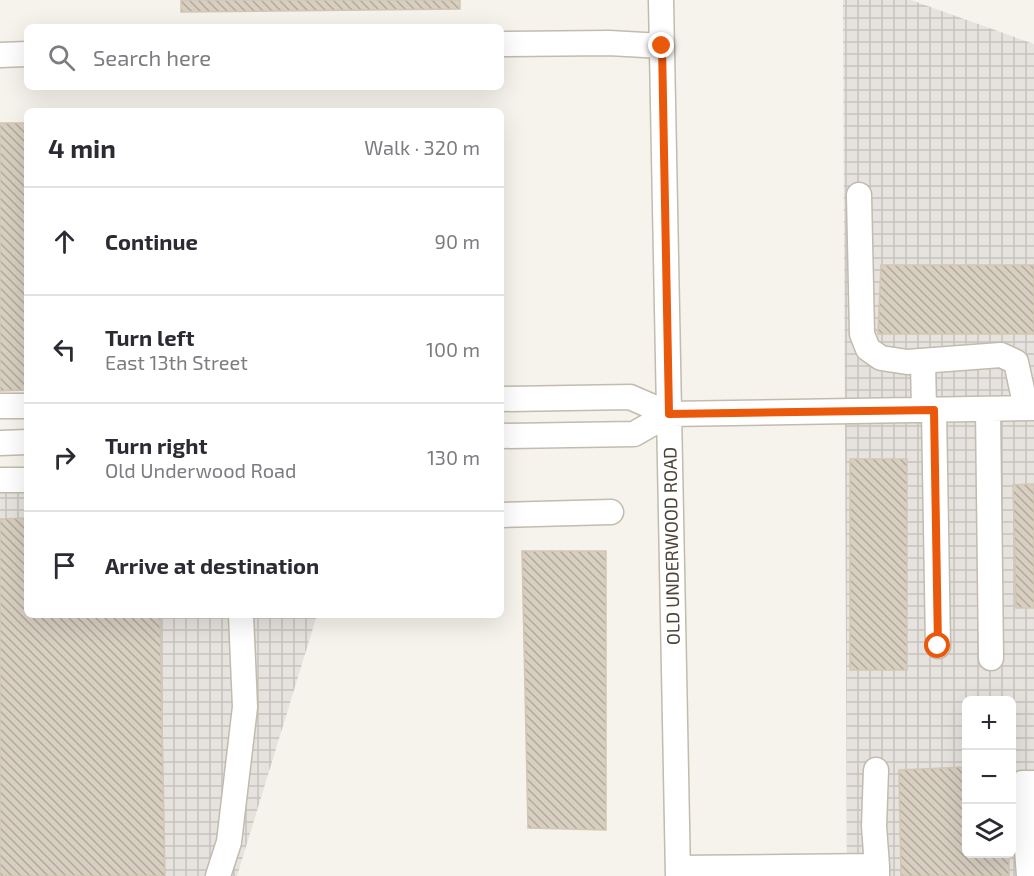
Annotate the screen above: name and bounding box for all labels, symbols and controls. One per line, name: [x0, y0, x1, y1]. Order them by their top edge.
search box: [24, 24, 504, 90]
route end: [648, 32, 674, 58]
icon: search: [45, 41, 78, 74]
text: Search here: [93, 44, 211, 70]
text: 4 min: [48, 132, 116, 163]
text: Walk · 320 m: [364, 135, 480, 159]
icon: ahead: [48, 225, 81, 258]
text: Continue: [105, 228, 198, 254]
text: 90 m: [435, 229, 480, 253]
text: Turn left: [105, 324, 194, 350]
icon: left: [48, 333, 81, 366]
text: 100 m: [426, 337, 480, 361]
text: East 13th Street: [105, 350, 248, 374]
text: Turn right: [105, 432, 207, 458]
icon: right: [48, 441, 81, 474]
text: 130 m: [427, 445, 480, 469]
street label: OLD UNDERWOOD ROAD: [658, 447, 684, 645]
text: Old Underwood Road: [105, 458, 297, 482]
icon: arrive: [48, 549, 81, 582]
text: Arrive at destination: [105, 552, 319, 578]
route start: [924, 632, 950, 658]
map controls: [962, 696, 1016, 858]
button: +: [962, 696, 1016, 750]
button: −: [962, 750, 1016, 804]
button: layers: [962, 804, 1016, 858]

